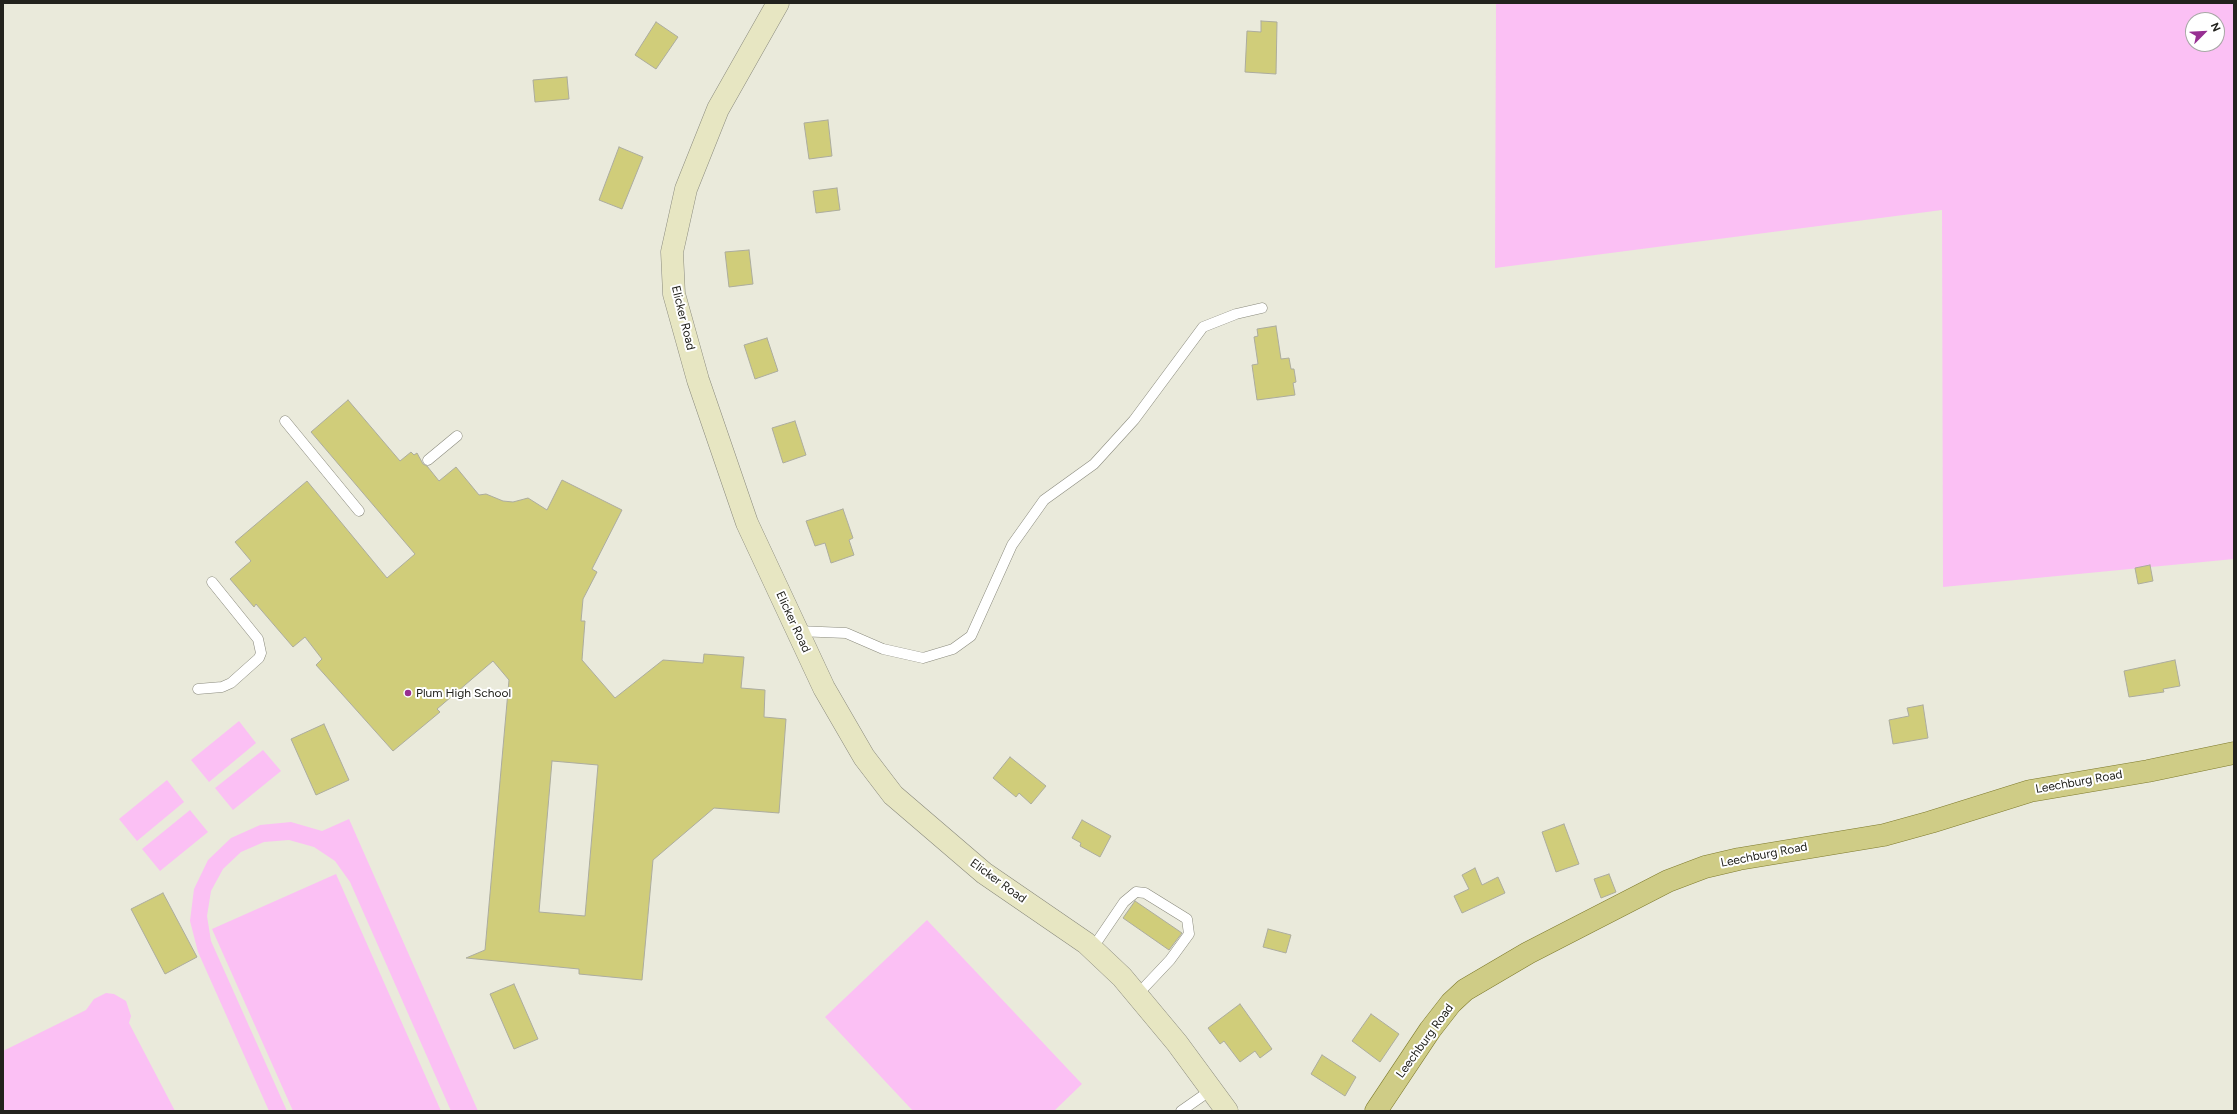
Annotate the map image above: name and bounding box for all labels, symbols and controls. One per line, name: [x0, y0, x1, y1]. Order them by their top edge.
north arrow: [2185, 12, 2225, 52]
text: N: [2208, 21, 2223, 34]
street label: Elicker Road: [668, 284, 698, 352]
street label: Elicker Road: [773, 589, 813, 655]
place label: Plum High School: [416, 686, 511, 700]
marker: Plum High School: [403, 688, 413, 698]
street label: Leechburg Road: [2034, 767, 2124, 797]
street label: Leechburg Road: [1719, 840, 1809, 870]
street label: Elicker Road: [967, 856, 1029, 906]
street label: Leechburg Road: [1393, 1001, 1457, 1081]

